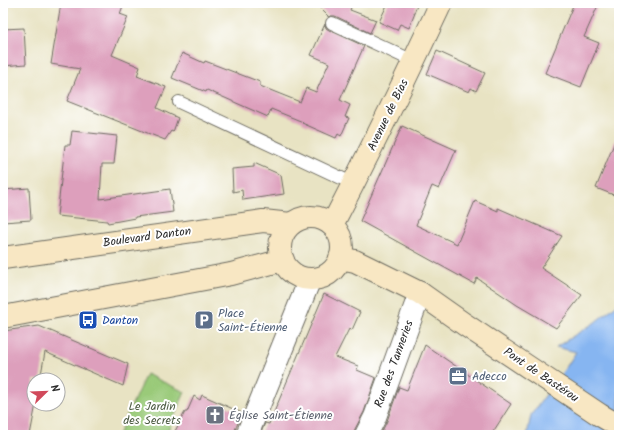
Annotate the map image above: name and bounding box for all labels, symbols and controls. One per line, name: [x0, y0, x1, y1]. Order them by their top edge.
street label: Avenue de Bias: [362, 76, 414, 154]
street label: Boulevard Danton: [102, 221, 192, 253]
place label: Place Saint-Étienne: [218, 304, 288, 337]
bus stop icon: Danton: [77, 309, 99, 331]
parking icon: Place Saint-Étienne: [193, 309, 215, 331]
place label: Danton: [102, 311, 138, 330]
street label: Rue des Tanneries: [369, 318, 419, 410]
street label: Pont de Bastérou: [499, 343, 583, 407]
office icon: Adecco: [447, 365, 469, 387]
place label: Adecco: [472, 367, 507, 386]
north arrow: [26, 372, 66, 412]
text: N: [45, 382, 64, 395]
park label: Le Jardin des Secrets: [123, 397, 181, 430]
church icon: Église Saint-Étienne: [204, 404, 226, 426]
place label: Église Saint-Étienne: [229, 406, 333, 425]

